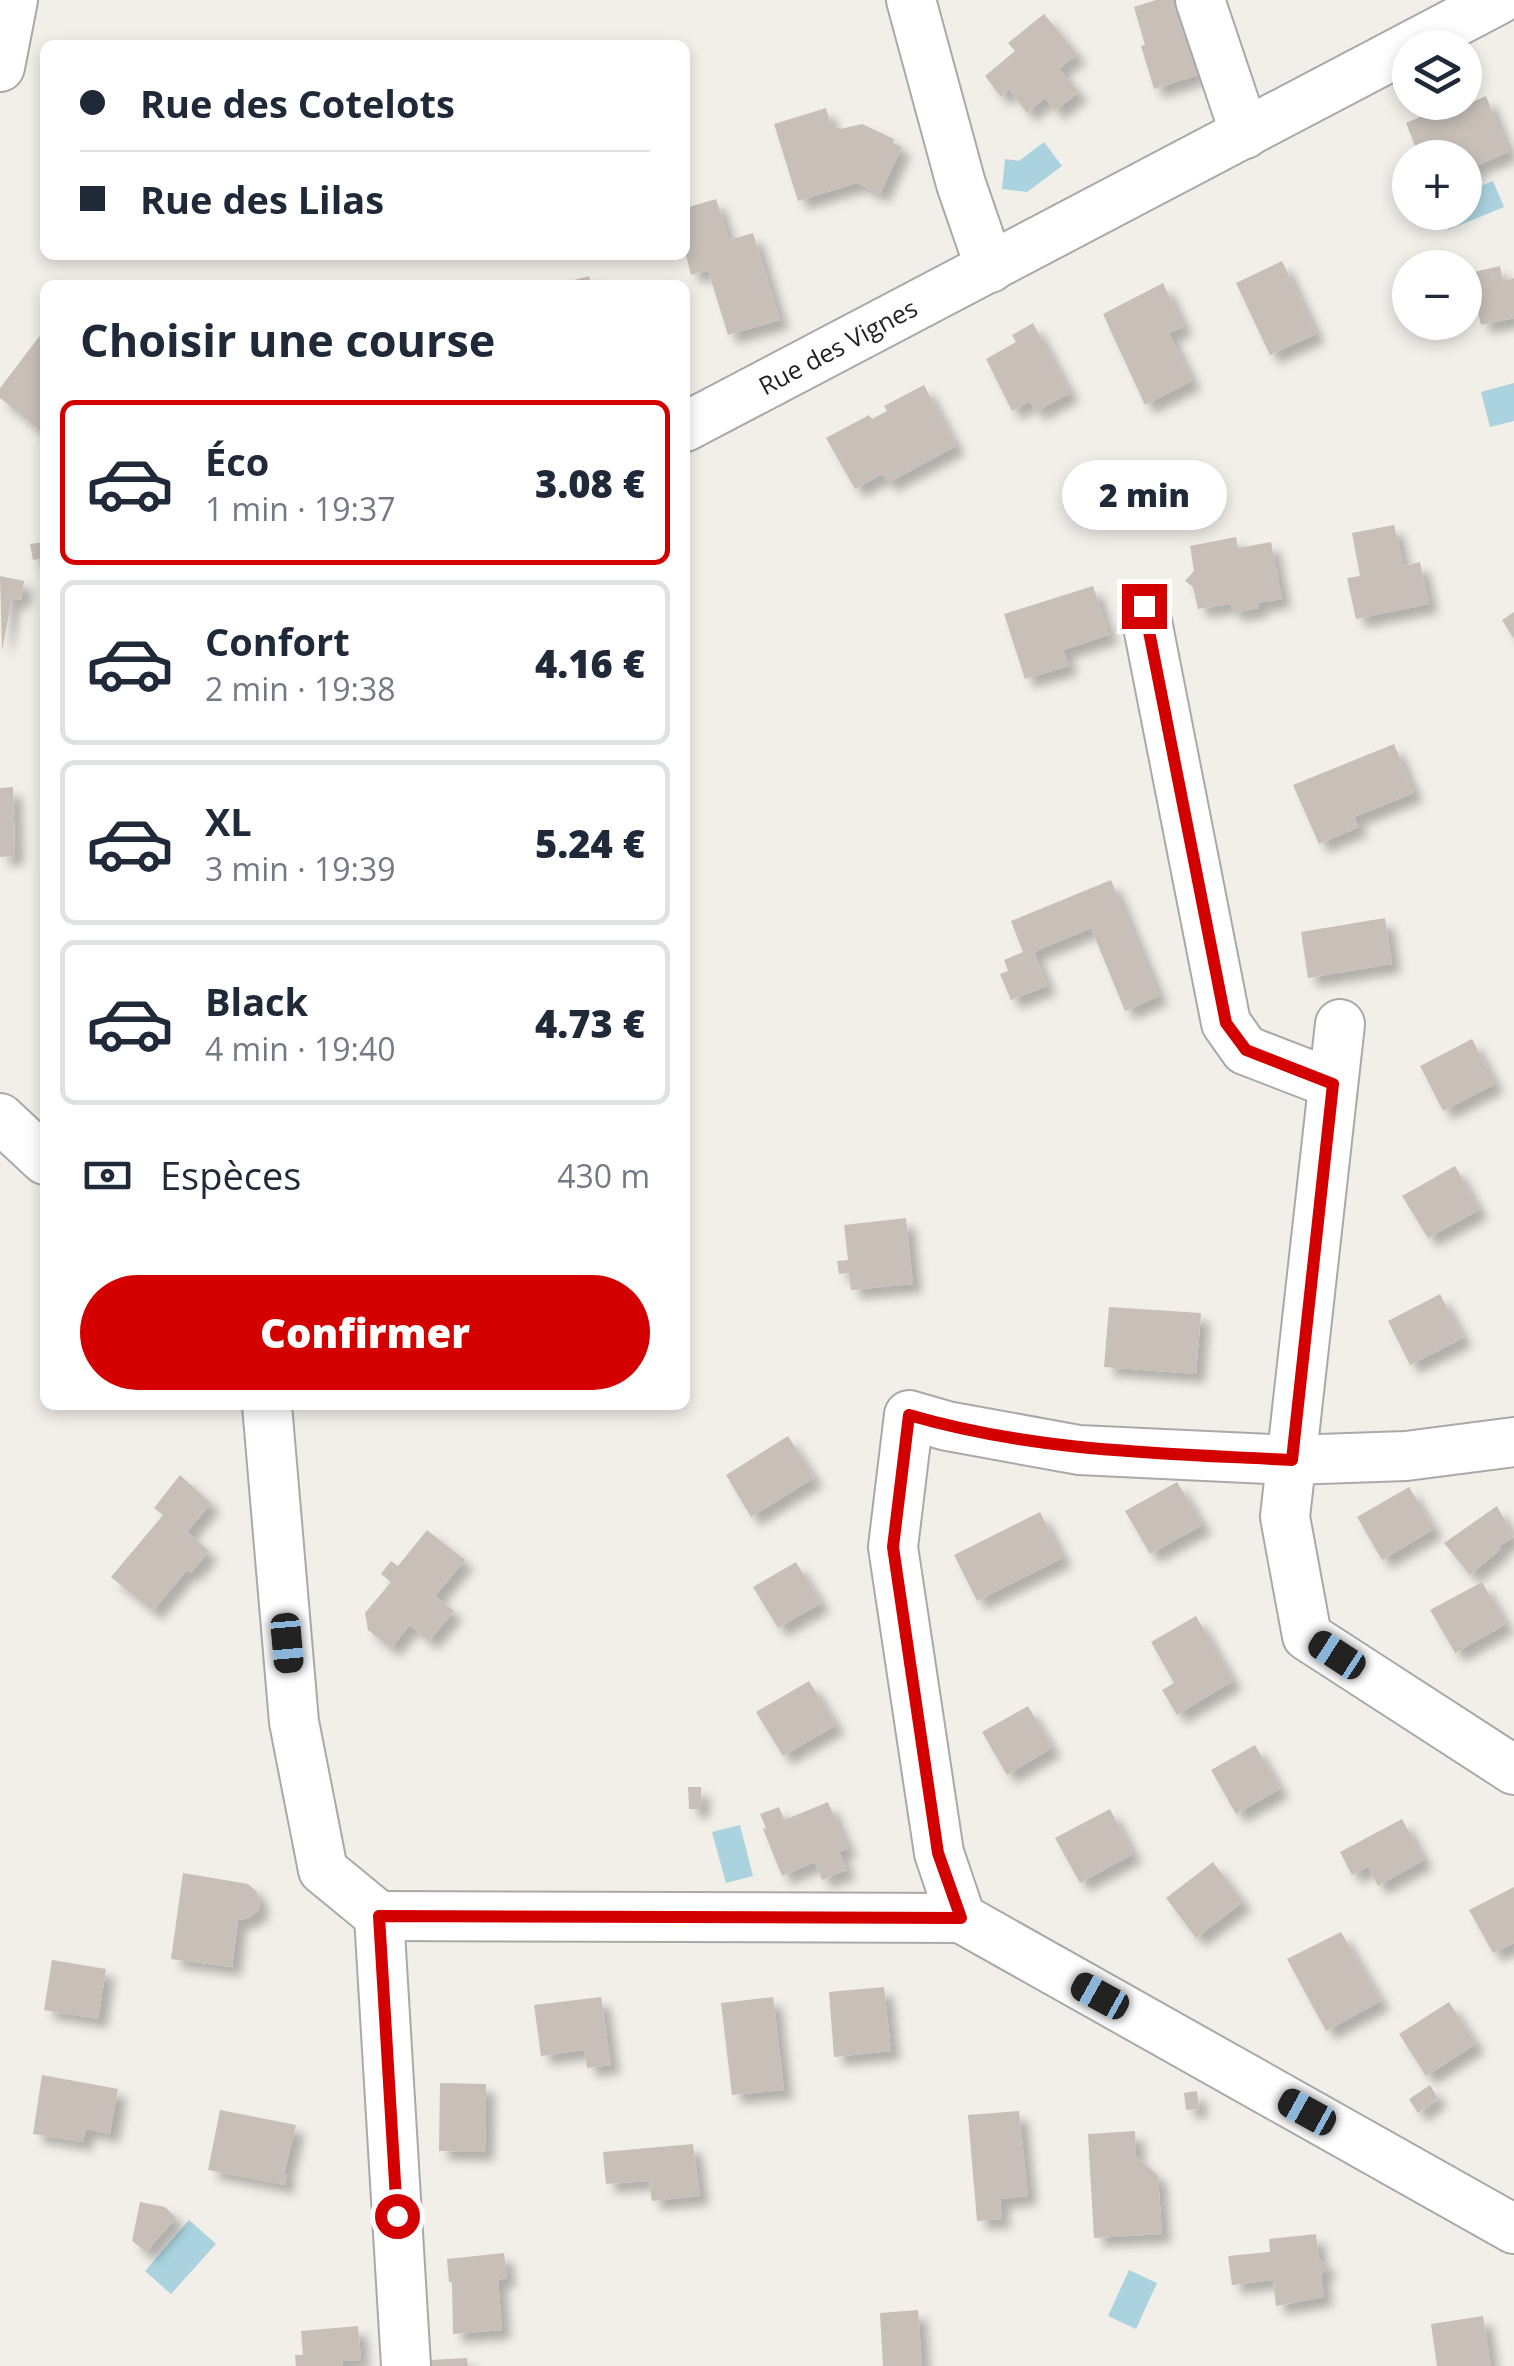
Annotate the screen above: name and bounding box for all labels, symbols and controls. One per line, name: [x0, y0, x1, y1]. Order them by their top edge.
map controls: [1392, 30, 1482, 340]
button: layers: [1392, 30, 1482, 120]
text: Rue des Cotelots: [140, 77, 455, 129]
button: +: [1392, 140, 1482, 230]
text: Rue des Lilas: [140, 173, 384, 225]
button: −: [1392, 250, 1482, 340]
street label: Rue des Vignes: [752, 290, 923, 402]
text: Choisir une course: [80, 309, 495, 370]
text: Éco: [205, 435, 269, 487]
icon: car: [85, 438, 175, 528]
text: 3.08 €: [535, 457, 645, 509]
callout: 2 min: [1062, 461, 1226, 531]
text: 2 min: [1099, 473, 1190, 516]
text: 1 min · 19:37: [205, 487, 396, 530]
route end: [1122, 584, 1167, 629]
text: Confort: [205, 615, 350, 667]
icon: car: [85, 618, 175, 708]
text: 4.16 €: [535, 637, 645, 689]
text: 2 min · 19:38: [205, 667, 396, 710]
text: XL: [205, 795, 252, 847]
icon: car: [85, 798, 175, 888]
text: 5.24 €: [535, 817, 645, 869]
text: 3 min · 19:39: [205, 847, 396, 890]
text: Black: [205, 975, 308, 1027]
icon: car: [85, 978, 175, 1068]
text: 4.73 €: [535, 997, 645, 1049]
text: 4 min · 19:40: [205, 1027, 396, 1070]
icon: cash: [80, 1148, 135, 1203]
text: Espèces: [160, 1149, 301, 1201]
text: 430 m: [557, 1154, 650, 1197]
button: Confirmer: [80, 1275, 650, 1390]
car: [269, 1612, 305, 1674]
car: [1304, 1626, 1370, 1684]
car: [1066, 1968, 1134, 2024]
car: [1273, 2084, 1341, 2140]
route start: [375, 2194, 420, 2239]

